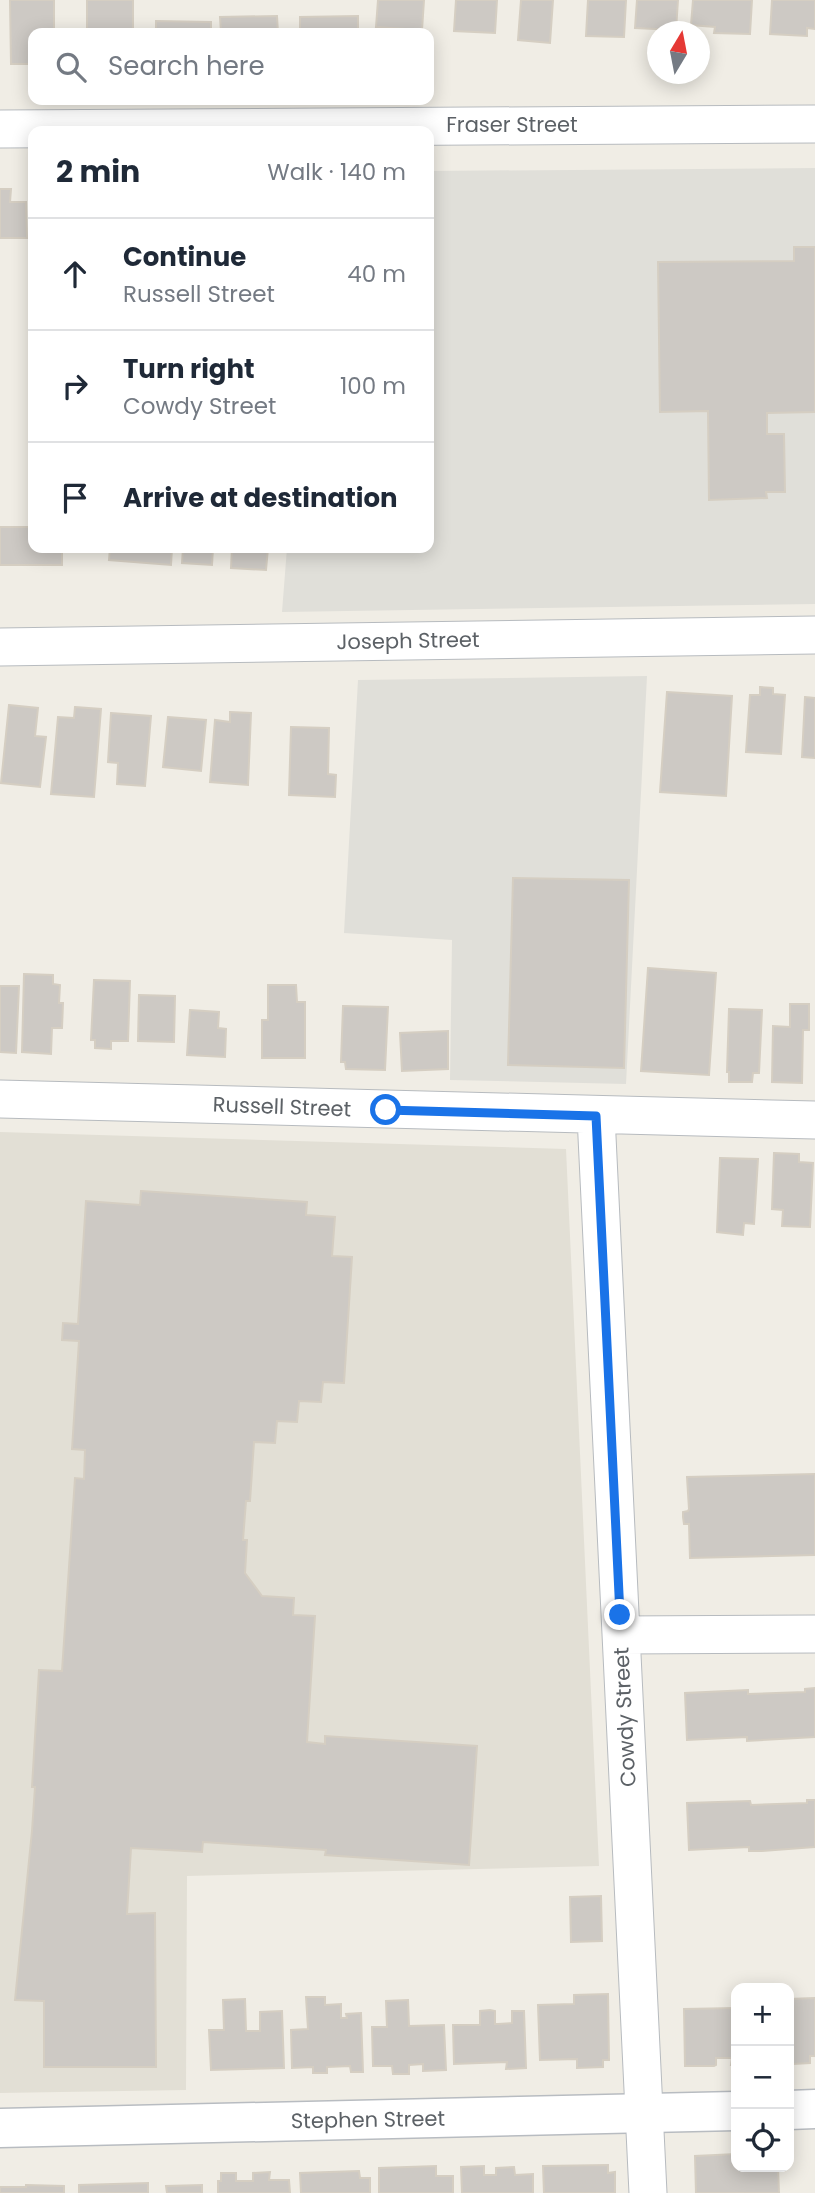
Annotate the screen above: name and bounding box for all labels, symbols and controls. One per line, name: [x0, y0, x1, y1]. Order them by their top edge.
north arrow: [647, 21, 710, 84]
search box: [28, 28, 434, 105]
icon: search: [52, 48, 90, 86]
text: Search here: [108, 48, 265, 84]
street label: Fraser Street: [446, 110, 578, 139]
text: 2 min: [56, 150, 140, 193]
text: Walk · 140 m: [267, 156, 406, 188]
text: Continue: [123, 239, 246, 275]
icon: ahead: [56, 255, 94, 293]
text: 40 m: [347, 258, 406, 290]
text: Russell Street: [123, 278, 275, 310]
text: Turn right: [123, 351, 255, 387]
icon: right: [56, 367, 94, 405]
text: 100 m: [340, 370, 406, 402]
text: Cowdy Street: [123, 390, 276, 422]
icon: arrive: [56, 479, 94, 517]
text: Arrive at destination: [123, 480, 398, 516]
street label: Joseph Street: [336, 625, 480, 656]
street label: Russell Street: [212, 1090, 352, 1123]
route start: [370, 1094, 401, 1125]
route end: [604, 1599, 635, 1630]
street label: Cowdy Street: [606, 1646, 643, 1788]
map controls: [731, 1983, 794, 2172]
button: +: [731, 1983, 794, 2046]
button: −: [731, 2046, 794, 2109]
street label: Stephen Street: [291, 2104, 445, 2135]
button: locate: [731, 2109, 794, 2172]

